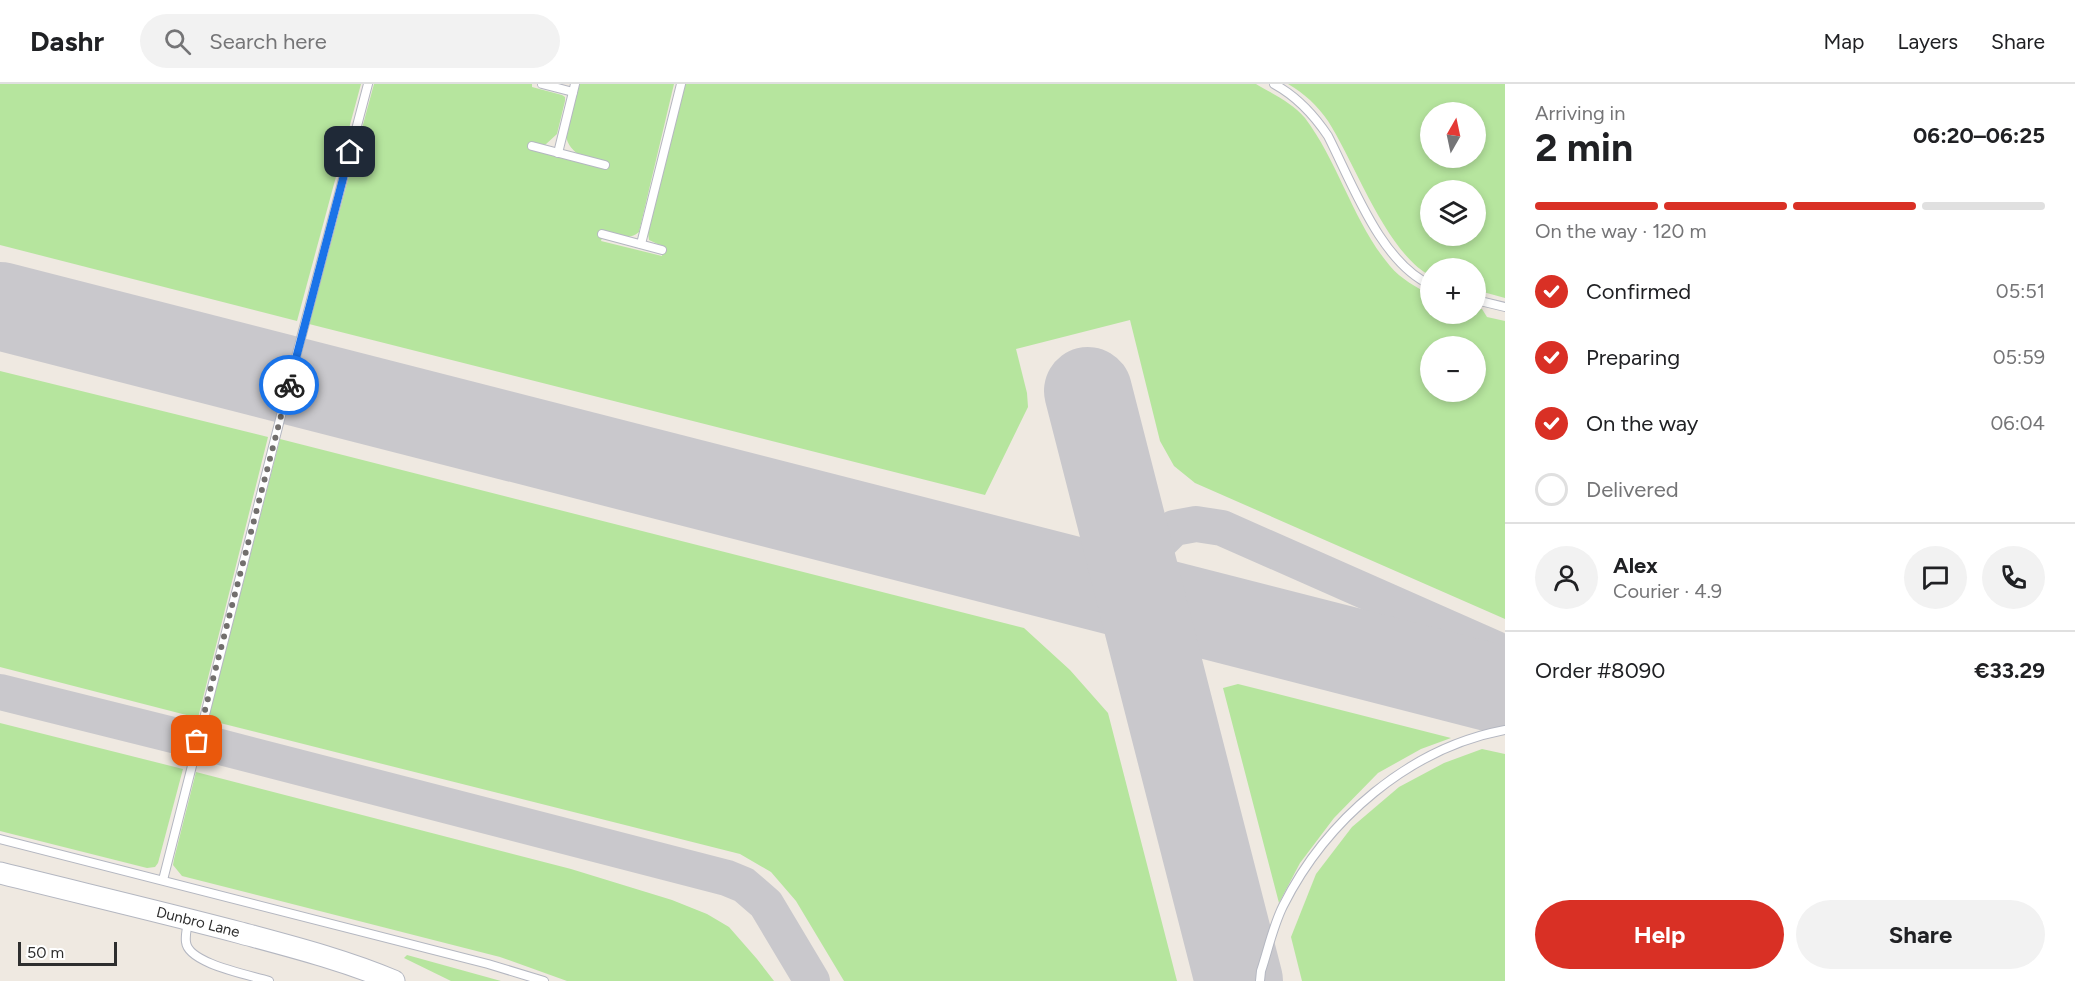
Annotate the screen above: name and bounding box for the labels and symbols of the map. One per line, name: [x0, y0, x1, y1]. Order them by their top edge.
north arrow: [1420, 102, 1486, 168]
pin: [324, 126, 375, 177]
courier: [259, 355, 319, 415]
pin: [171, 715, 222, 766]
street label: Dunbro Lane: [154, 903, 242, 941]
scale bar: [18, 939, 117, 966]

